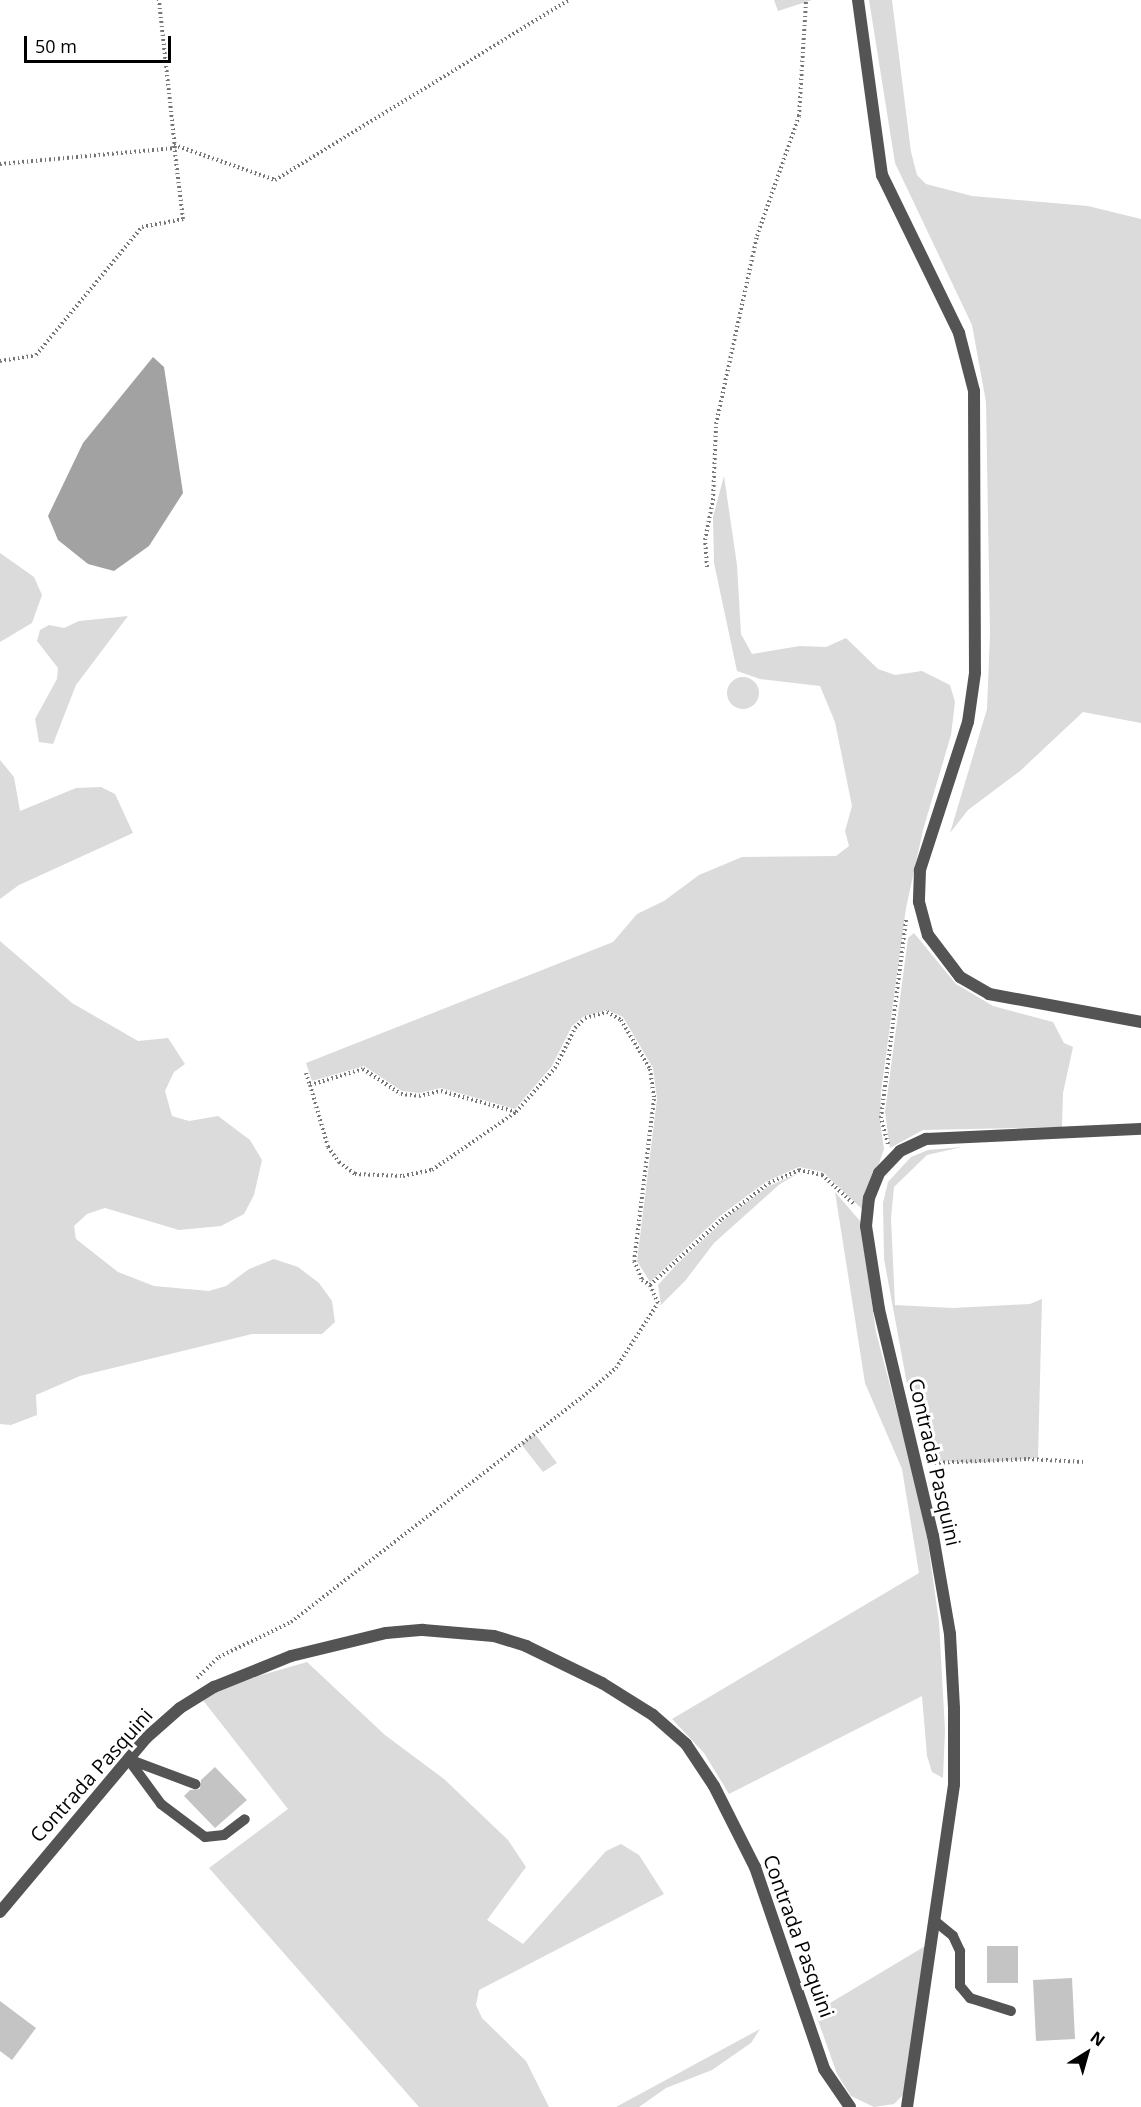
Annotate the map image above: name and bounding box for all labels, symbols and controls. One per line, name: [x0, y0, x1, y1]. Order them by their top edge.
scale bar: [27, 24, 174, 62]
text: 50 m: [35, 34, 77, 58]
street label: Contrada Pasquini: [904, 1376, 966, 1548]
street label: Contrada Pasquini: [25, 1703, 157, 1847]
street label: Contrada Pasquini: [758, 1851, 840, 2021]
north arrow: [1057, 2023, 1117, 2083]
text: N: [1086, 2026, 1110, 2051]

